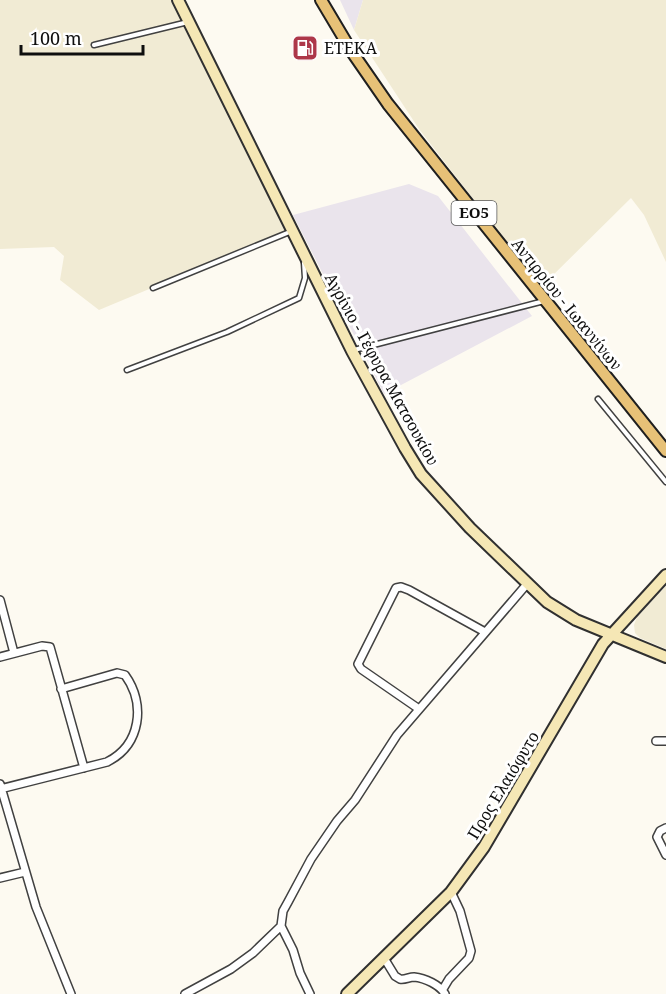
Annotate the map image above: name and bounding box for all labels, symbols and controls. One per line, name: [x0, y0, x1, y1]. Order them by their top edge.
scale bar: [21, 18, 142, 56]
text: 100 m: [30, 26, 82, 50]
fuel station icon: ΕΤΕΚΑ: [290, 33, 320, 63]
place label: ΕΤΕΚΑ: [324, 37, 378, 59]
road number: ΕΟ5: [452, 201, 496, 225]
street label: Αντιρρίου - Ιωαννίνων: [507, 233, 627, 375]
street label: Αγρίνιο - Γέφυρα Ματσουκίου: [320, 269, 444, 469]
street label: Προς Ελαιόφυτο: [462, 727, 544, 843]

